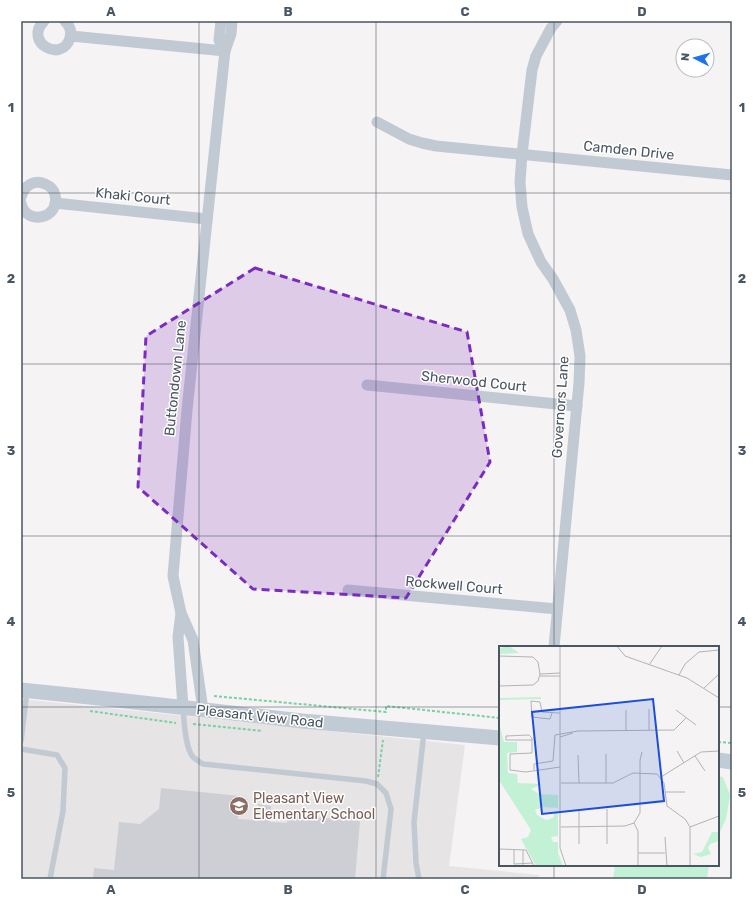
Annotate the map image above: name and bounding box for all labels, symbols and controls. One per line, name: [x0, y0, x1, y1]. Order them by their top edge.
text: A: [106, 4, 116, 19]
text: B: [283, 4, 293, 19]
text: C: [460, 4, 470, 19]
text: D: [637, 4, 647, 19]
north arrow: [675, 38, 715, 78]
text: N: [679, 52, 692, 62]
text: 1: [8, 100, 14, 115]
text: 1: [739, 100, 745, 115]
street label: Camden Drive: [583, 137, 675, 164]
street label: Khaki Court: [95, 184, 172, 209]
text: 2: [7, 271, 15, 286]
text: 2: [738, 271, 746, 286]
street label: Buttondown Lane: [161, 319, 190, 437]
street label: Governors Lane: [548, 355, 573, 459]
street label: Sherwood Court: [420, 368, 528, 396]
text: 3: [7, 443, 16, 458]
text: 3: [738, 443, 747, 458]
street label: Rockwell Court: [405, 573, 504, 598]
text: 4: [7, 614, 16, 629]
text: 4: [738, 614, 747, 629]
inset map: [499, 646, 719, 866]
street label: Pleasant View Road: [196, 701, 324, 732]
text: 5: [7, 785, 15, 800]
text: 5: [738, 785, 746, 800]
place label: Pleasant View Elementary School: [253, 790, 375, 823]
school or university icon: Pleasant View Elementary School: [228, 795, 250, 817]
text: A: [106, 882, 116, 897]
text: B: [283, 882, 293, 897]
text: C: [460, 882, 470, 897]
text: D: [637, 882, 647, 897]

